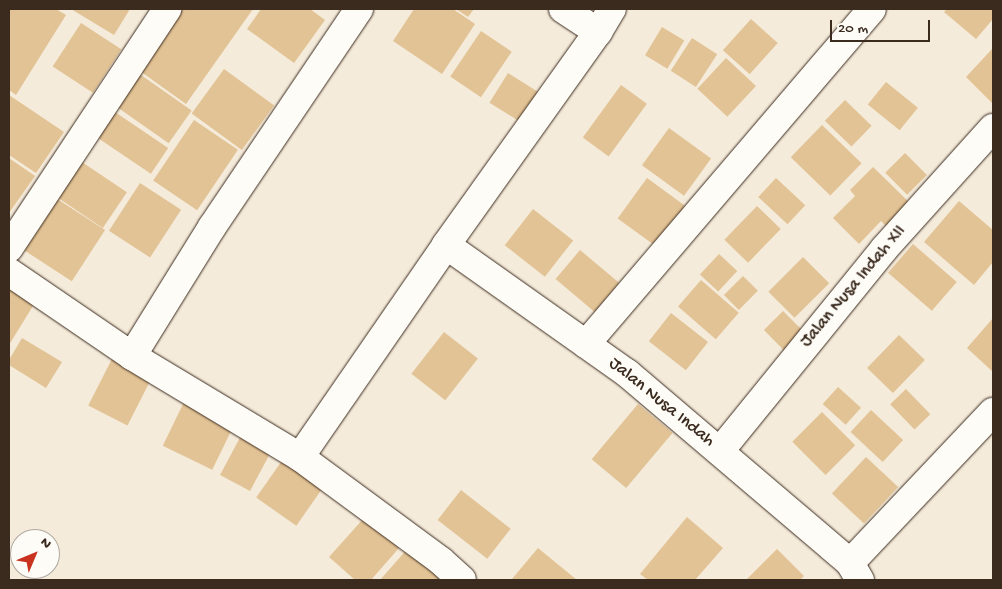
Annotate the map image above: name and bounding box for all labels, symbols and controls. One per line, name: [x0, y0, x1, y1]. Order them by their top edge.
scale bar: [832, 10, 932, 42]
text: 20 m: [838, 20, 868, 38]
street label: Jalan Nusa Indah XII: [797, 221, 911, 353]
street label: Jalan Nusa Indah: [604, 354, 718, 452]
north arrow: [10, 529, 60, 579]
text: N: [36, 534, 54, 553]

